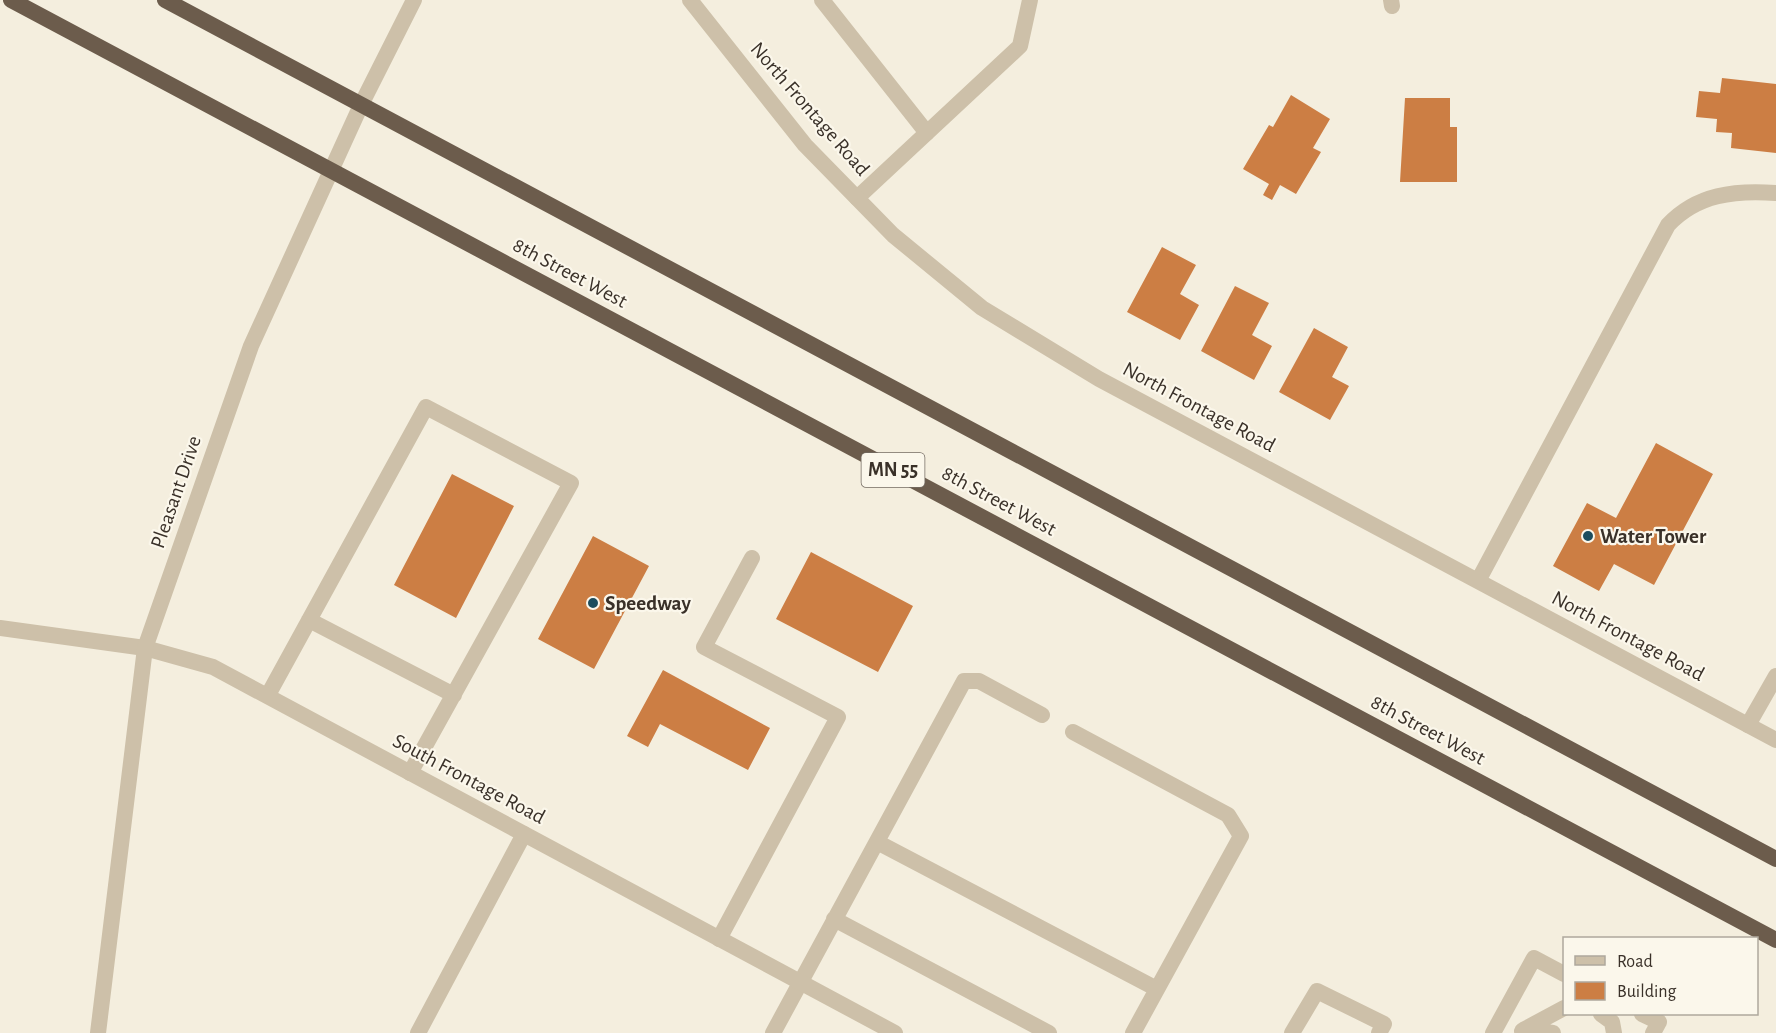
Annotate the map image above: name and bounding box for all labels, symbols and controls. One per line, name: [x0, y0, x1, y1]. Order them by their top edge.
street label: North Frontage Road: [746, 38, 874, 180]
street label: 8th Street West: [509, 234, 631, 312]
street label: North Frontage Road: [1119, 358, 1279, 456]
street label: Pleasant Drive: [147, 433, 205, 551]
road number: MN 55: [862, 453, 924, 487]
street label: 8th Street West: [938, 462, 1060, 540]
place label: Water Tower: [1600, 526, 1707, 547]
marker: Water Tower: [1581, 529, 1595, 543]
street label: North Frontage Road: [1548, 587, 1708, 685]
place label: Speedway: [605, 593, 692, 614]
marker: Speedway: [586, 596, 600, 610]
street label: 8th Street West: [1367, 691, 1489, 769]
street label: South Frontage Road: [389, 730, 549, 828]
legend: [1563, 937, 1758, 1015]
text: Road: [1617, 953, 1653, 971]
text: Building: [1617, 983, 1677, 1001]

